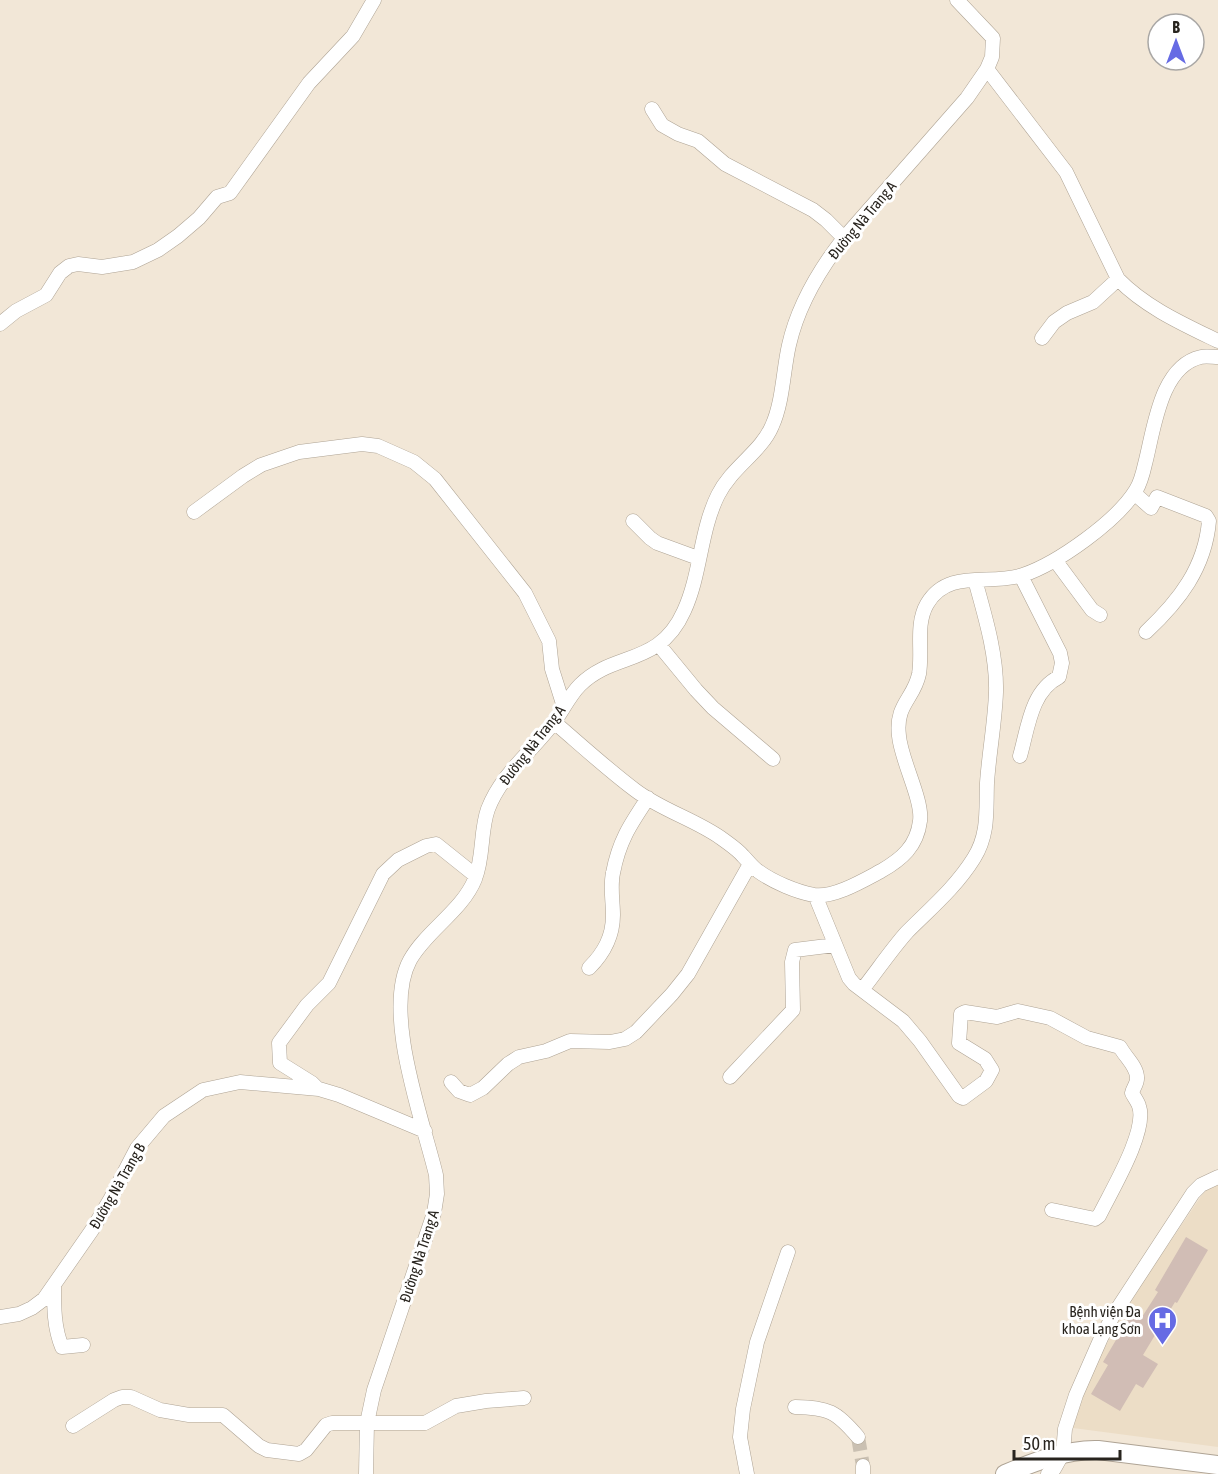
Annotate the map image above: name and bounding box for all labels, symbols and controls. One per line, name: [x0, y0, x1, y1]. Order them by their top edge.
north arrow: [1146, 12, 1206, 72]
text: B: [1172, 18, 1180, 36]
street label: Đường Nà Trang A: [825, 177, 900, 262]
street label: Đường Nà Trang A: [496, 701, 569, 788]
street label: Đường Nà Trang B: [86, 1140, 148, 1232]
street label: Đường Nà Trang A: [396, 1207, 442, 1304]
place label: Bệnh viện Đa khoa Lạng Sơn: [1062, 1303, 1141, 1337]
hospital icon: Bệnh viện Đa khoa Lạng Sơn: [1146, 1304, 1178, 1346]
scale bar: [1014, 1423, 1120, 1461]
text: 50 m: [1023, 1433, 1055, 1454]

